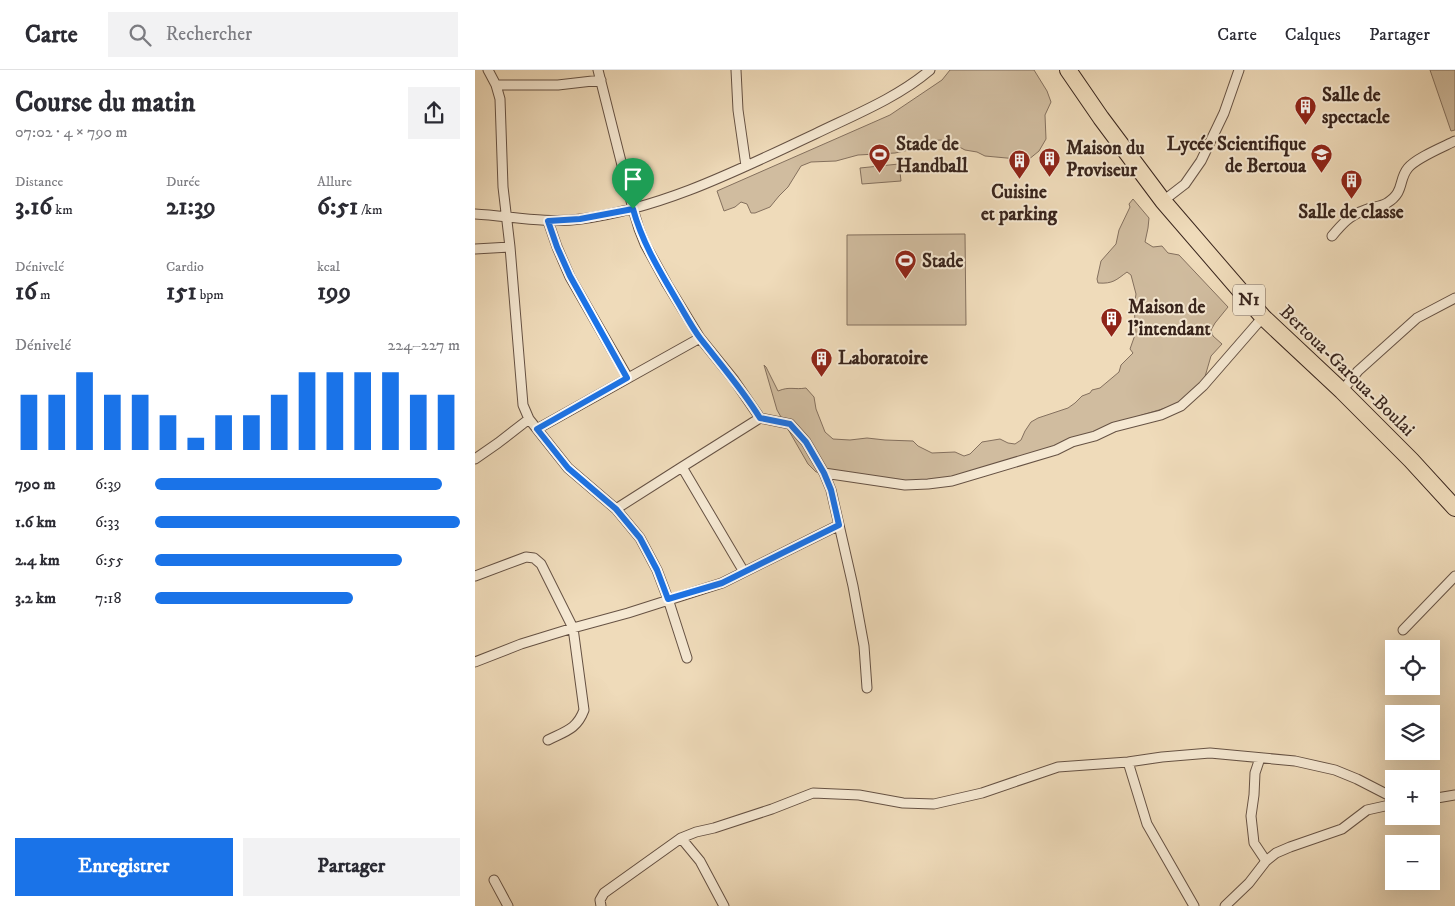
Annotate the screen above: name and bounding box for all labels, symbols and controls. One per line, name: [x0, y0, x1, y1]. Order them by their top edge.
search box: [108, 12, 458, 57]
text: Carte: [25, 20, 78, 50]
icon: search: [126, 21, 154, 49]
text: Rechercher: [166, 23, 252, 46]
text: Carte: [1217, 24, 1257, 46]
text: Calques: [1285, 24, 1341, 46]
text: Partager: [1369, 24, 1430, 46]
place label: Salle de spectacle: [1322, 84, 1390, 129]
text: Course du matin: [15, 85, 195, 120]
button: share: [408, 87, 460, 139]
building icon: Salle de spectacle: [1294, 94, 1318, 125]
text: 07:02 · 4 × 790 m: [15, 122, 128, 142]
place label: Stade de Handball: [896, 133, 968, 178]
place label: Lycée Scientifique de Bertoua: [1167, 133, 1307, 178]
place label: Maison du Proviseur: [1066, 137, 1145, 182]
sports icon: Stade de Handball: [868, 143, 892, 174]
school or university icon: Lycée Scientifique de Bertoua: [1310, 143, 1334, 174]
building icon: Maison du Proviseur: [1038, 147, 1062, 178]
building icon: Cuisine et parking: [1007, 149, 1031, 180]
pin: [612, 158, 654, 209]
icon: arrive: [619, 165, 647, 193]
building icon: Salle de classe: [1339, 169, 1363, 200]
text: Distance: [15, 173, 63, 191]
text: Durée: [166, 173, 200, 191]
text: Allure: [317, 173, 352, 191]
place label: Cuisine et parking: [981, 181, 1058, 226]
text: 3.16: [15, 191, 52, 222]
text: 21:39: [166, 191, 216, 222]
text: 6:51: [317, 191, 358, 222]
text: km: [52, 201, 73, 219]
text: /km: [358, 201, 382, 219]
place label: Salle de classe: [1298, 201, 1404, 224]
sports icon: Stade: [894, 249, 918, 280]
place label: Stade: [922, 250, 964, 273]
text: Dénivelé: [15, 258, 64, 276]
text: Cardio: [166, 258, 204, 276]
text: kcal: [317, 258, 340, 276]
text: 16: [15, 276, 37, 307]
text: 151: [166, 276, 197, 307]
text: 199: [317, 276, 351, 307]
road number: N1: [1233, 284, 1265, 316]
text: m: [37, 286, 51, 304]
text: bpm: [197, 286, 224, 304]
place label: Maison de l'intendant: [1127, 296, 1211, 341]
street label: Bertoua-Garoua-Boulai: [1275, 301, 1419, 442]
building icon: Maison de l'intendant: [1100, 306, 1124, 337]
text: Dénivelé: [15, 335, 71, 355]
text: 224–227 m: [387, 335, 460, 355]
building icon: Laboratoire: [810, 346, 834, 377]
place label: Laboratoire: [838, 347, 928, 370]
text: 790 m: [15, 474, 55, 494]
text: 6:39: [95, 474, 121, 494]
text: 1.6 km: [15, 512, 56, 532]
text: 6:33: [95, 512, 119, 532]
text: 2.4 km: [15, 550, 60, 570]
text: 6:55: [95, 550, 123, 570]
text: 3.2 km: [15, 588, 56, 608]
text: 7:18: [95, 588, 121, 608]
map controls: [1385, 640, 1440, 890]
button: locate: [1385, 640, 1440, 695]
button: layers: [1385, 705, 1440, 760]
button: +: [1385, 770, 1440, 825]
button: −: [1385, 835, 1440, 890]
button: Enregistrer: [15, 838, 233, 896]
button: Partager: [243, 838, 460, 896]

